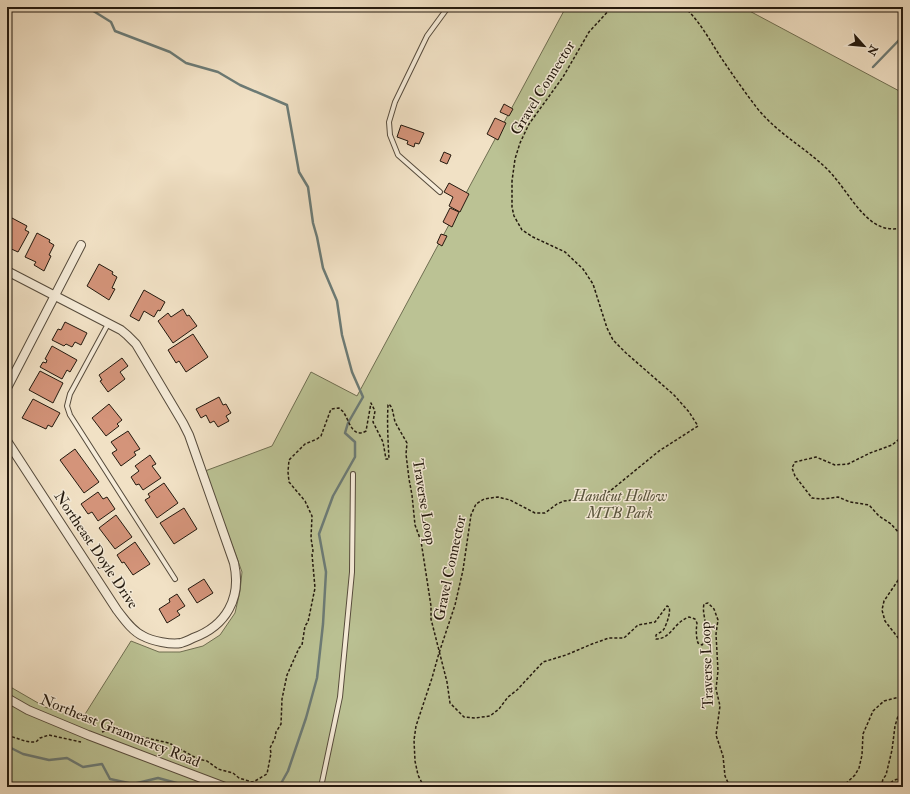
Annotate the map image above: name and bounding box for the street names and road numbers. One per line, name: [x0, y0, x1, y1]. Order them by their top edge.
street label: Gravel Connector: [506, 37, 580, 139]
street label: Traverse Loop: [407, 458, 440, 547]
street label: Northeast Doyle Drive: [50, 488, 142, 612]
street label: Gravel Connector: [430, 513, 471, 622]
street label: Traverse Loop: [696, 621, 719, 709]
street label: Northeast Grammercy Road: [37, 690, 203, 772]

